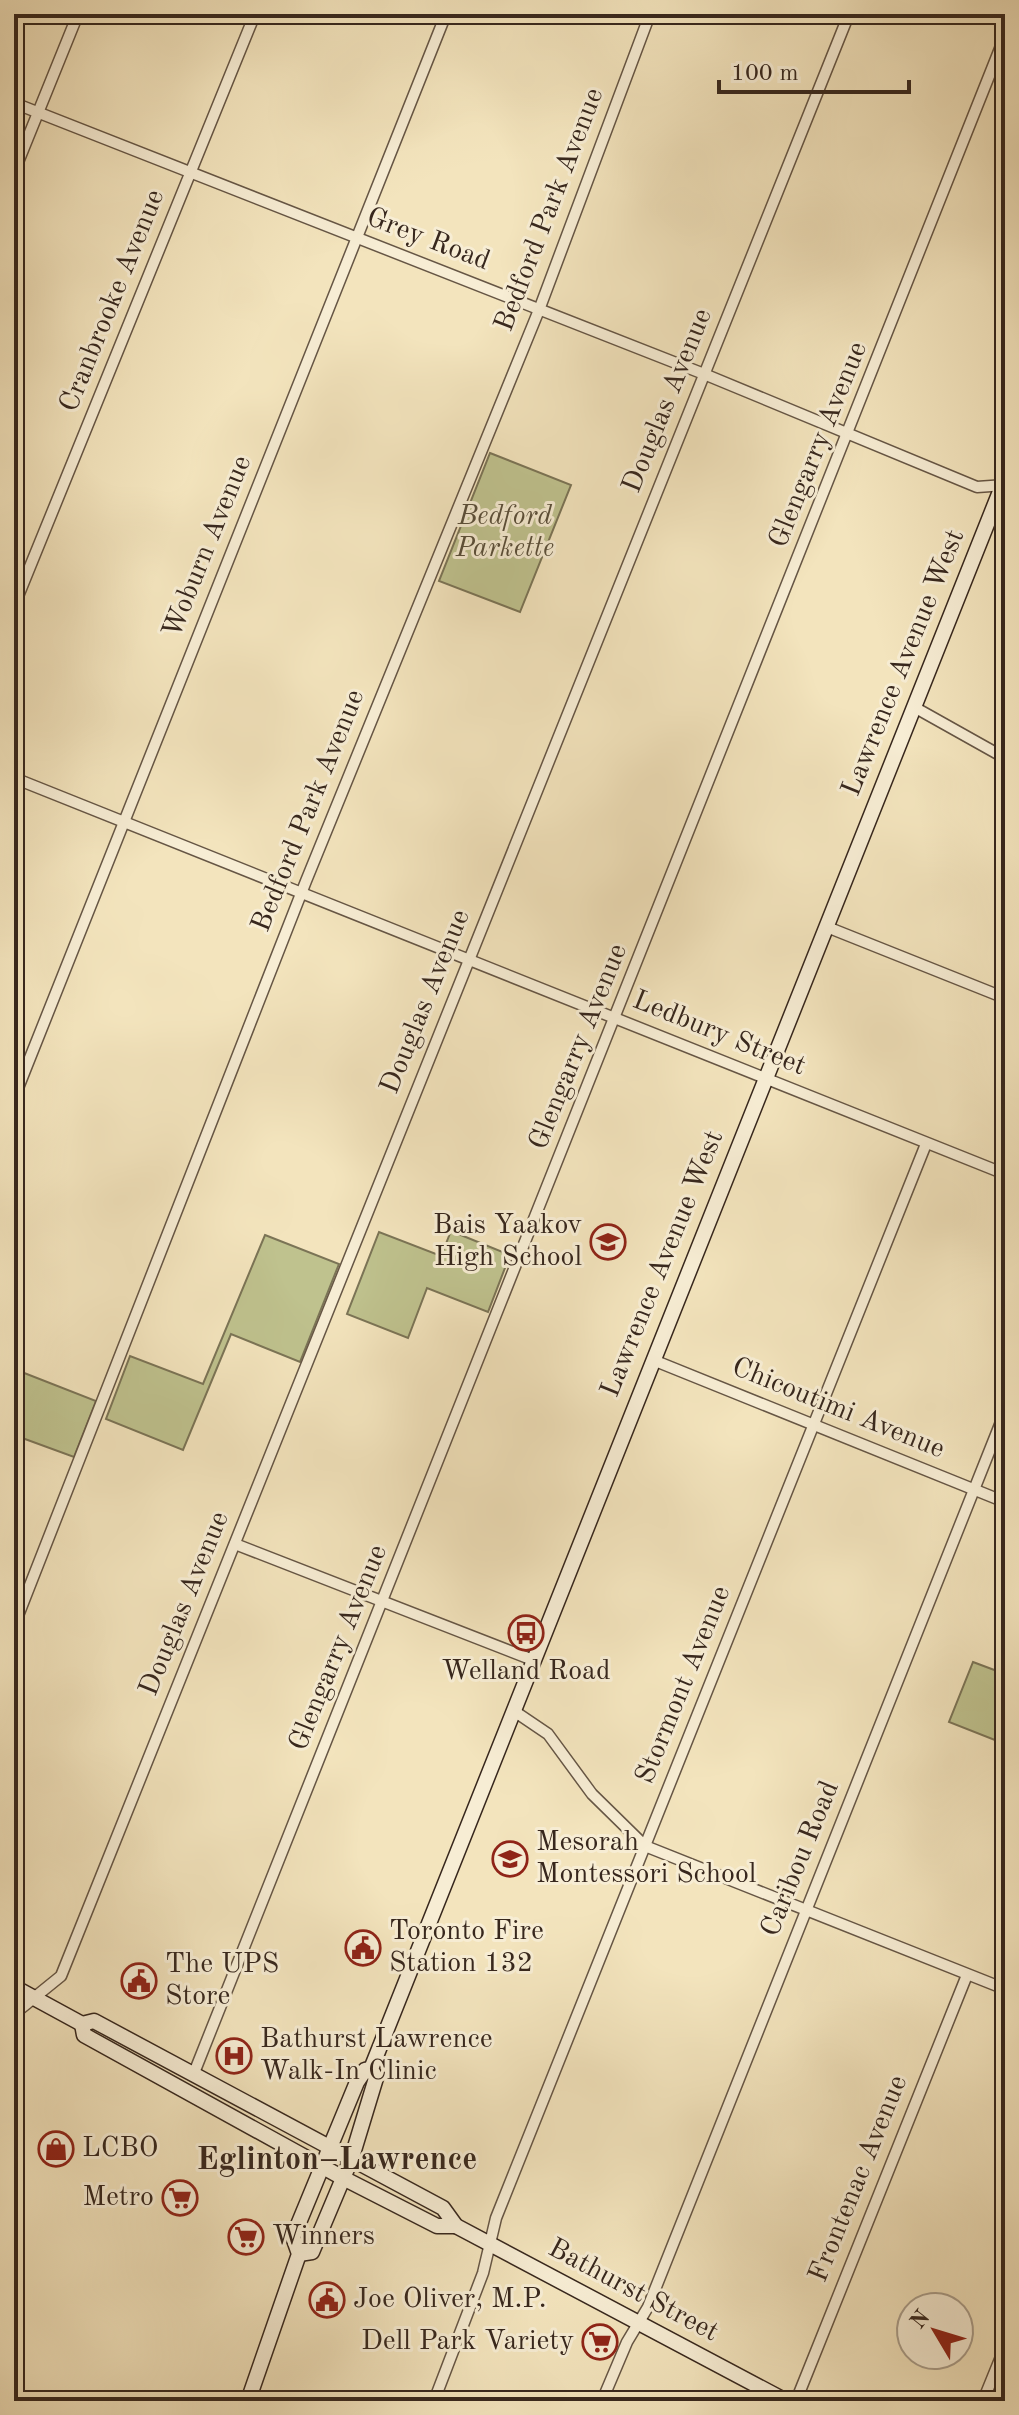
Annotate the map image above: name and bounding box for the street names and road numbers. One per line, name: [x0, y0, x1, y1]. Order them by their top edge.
street label: Bedford Park Avenue: [491, 84, 609, 336]
street label: Cranbrooke Avenue: [56, 186, 170, 416]
street label: Grey Road: [362, 204, 494, 276]
street label: Douglas Avenue: [618, 305, 718, 497]
street label: Glengarry Avenue: [765, 338, 873, 552]
street label: Woburn Avenue: [159, 452, 257, 642]
street label: Lawrence Avenue West: [838, 526, 970, 800]
street label: Bedford Park Avenue: [248, 686, 370, 936]
street label: Douglas Avenue: [376, 906, 476, 1098]
street label: Glengarry Avenue: [525, 940, 633, 1154]
street label: Ledbury Street: [628, 987, 810, 1081]
street label: Lawrence Avenue West: [597, 1127, 729, 1401]
street label: Chicoutimi Avenue: [728, 1354, 948, 1464]
street label: Douglas Avenue: [135, 1508, 235, 1700]
street label: Glengarry Avenue: [285, 1541, 393, 1755]
street label: Stormont Avenue: [632, 1582, 736, 1788]
street label: Caribou Road: [757, 1777, 845, 1941]
street label: Frontenac Avenue: [805, 2072, 913, 2286]
street label: Bathurst Street: [543, 2234, 723, 2348]

